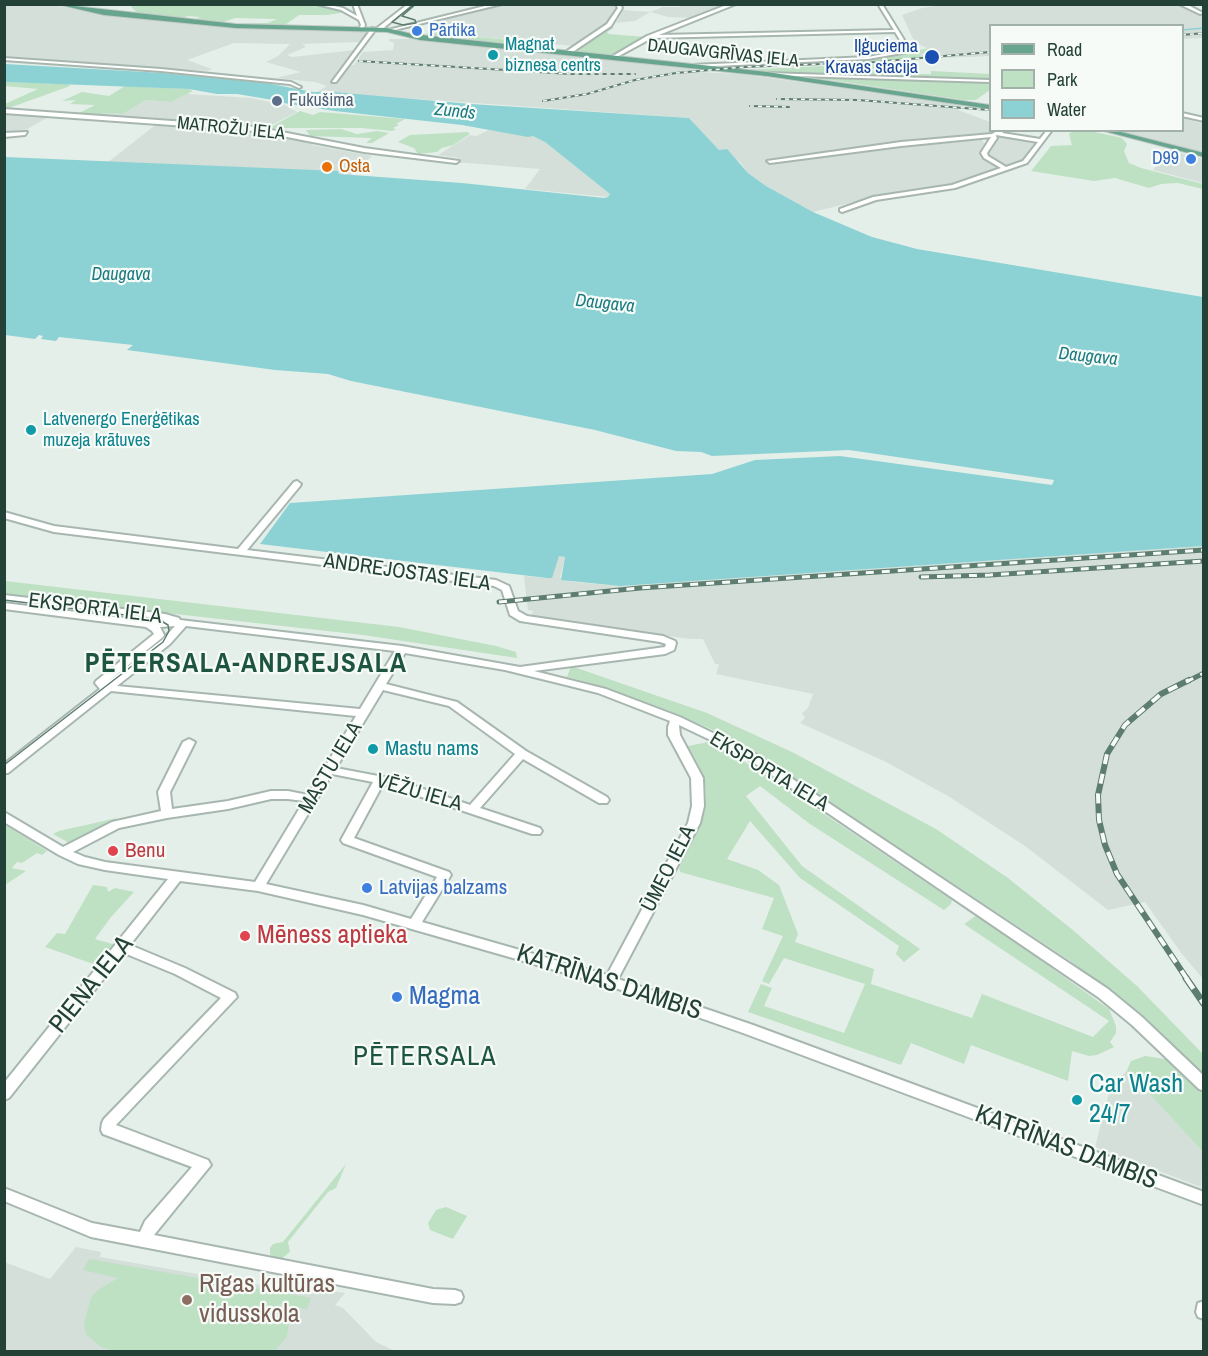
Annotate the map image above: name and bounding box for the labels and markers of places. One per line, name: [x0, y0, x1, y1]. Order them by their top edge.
place label: Pārtika: [429, 20, 476, 42]
marker: Pārtika: [410, 24, 424, 38]
place label: Magnat biznesa centrs: [505, 34, 601, 76]
place label: Iļģuciema Kravas stacija: [825, 36, 918, 78]
marker: Magnat biznesa centrs: [486, 48, 500, 62]
marker: Iļģuciema Kravas stacija: [923, 48, 941, 66]
place label: Fukušima: [289, 90, 354, 112]
marker: Fukušima: [270, 94, 284, 108]
place label: D99: [1152, 148, 1179, 170]
marker: D99: [1184, 152, 1198, 166]
place label: Osta: [339, 156, 370, 178]
marker: Osta: [320, 160, 334, 174]
place label: Latvenergo Enerģētikas muzeja krātuves: [43, 409, 200, 452]
marker: Latvenergo Enerģētikas muzeja krātuves: [24, 423, 38, 437]
place label: Mastu nams: [385, 736, 479, 762]
marker: Mastu nams: [366, 742, 380, 756]
place label: Benu: [125, 838, 165, 864]
marker: Benu: [106, 844, 120, 858]
place label: Latvijas balzams: [379, 875, 507, 901]
marker: Latvijas balzams: [360, 881, 374, 895]
place label: Mēness aptieka: [257, 920, 408, 952]
marker: Mēness aptieka: [238, 929, 252, 943]
place label: Magma: [409, 981, 480, 1013]
marker: Magma: [390, 990, 404, 1004]
place label: Car Wash 24/7: [1089, 1069, 1183, 1130]
marker: Car Wash 24/7: [1070, 1093, 1084, 1107]
place label: Rīgas kultūras vidusskola: [199, 1269, 335, 1330]
marker: Rīgas kultūras vidusskola: [180, 1293, 194, 1307]

